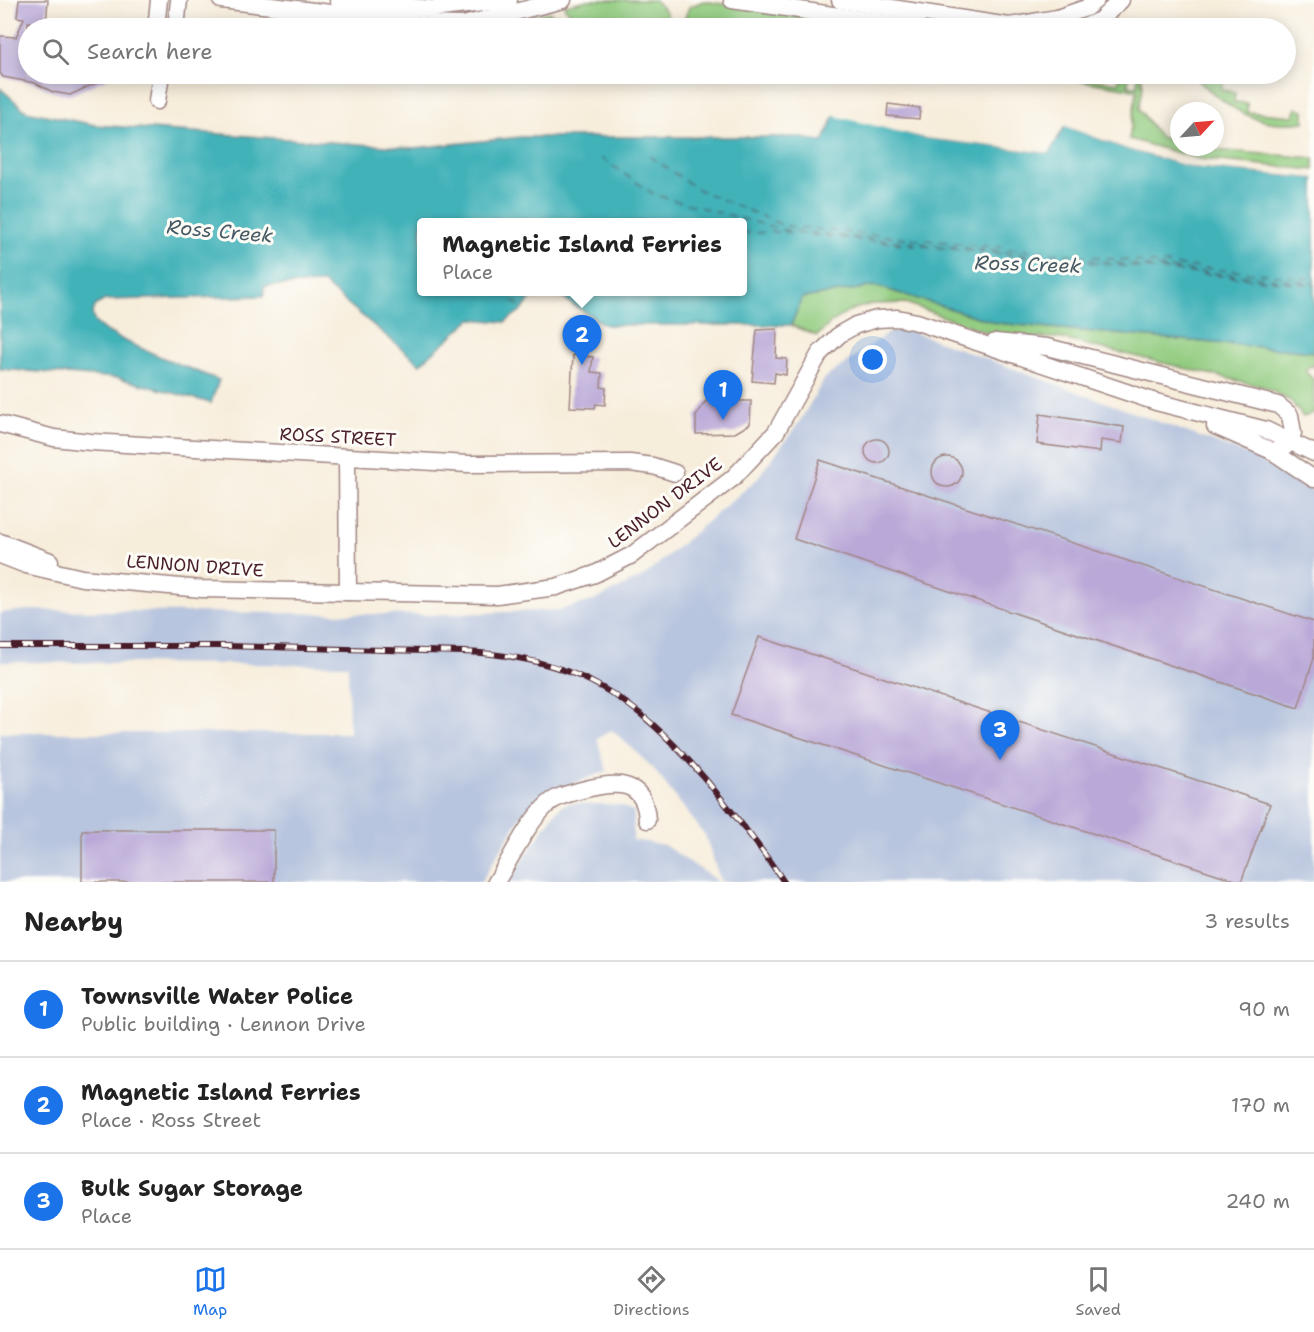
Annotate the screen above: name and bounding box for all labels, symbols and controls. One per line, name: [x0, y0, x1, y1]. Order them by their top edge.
search box: [18, 18, 1296, 84]
icon: search: [39, 35, 72, 68]
text: Search here: [87, 37, 213, 66]
north arrow: [1170, 102, 1224, 156]
water label: Ross Creek: [166, 213, 275, 249]
popup: [417, 218, 747, 296]
text: Magnetic Island Ferries: [442, 230, 722, 259]
water label: Ross Creek: [974, 249, 1082, 279]
text: Place: [442, 259, 493, 285]
pin: 2: [562, 316, 602, 365]
your location: [858, 345, 887, 374]
pin: 1: [704, 370, 742, 420]
street label: ROSS STREET: [279, 422, 397, 452]
street label: LENNON DRIVE: [603, 452, 727, 554]
street label: LENNON DRIVE: [125, 549, 265, 583]
pin: 3: [980, 710, 1020, 760]
text: Nearby: [24, 904, 123, 939]
text: 3 results: [1204, 908, 1290, 934]
text: Townsville Water Police: [81, 982, 353, 1011]
text: 1: [39, 996, 48, 1022]
text: 90 m: [1238, 996, 1290, 1022]
text: Public building · Lennon Drive: [81, 1011, 366, 1037]
text: Magnetic Island Ferries: [81, 1078, 361, 1107]
text: 2: [37, 1092, 51, 1118]
text: 170 m: [1231, 1092, 1290, 1118]
text: Place · Ross Street: [81, 1107, 261, 1133]
text: Bulk Sugar Storage: [81, 1174, 303, 1203]
text: 3: [37, 1188, 51, 1214]
text: 240 m: [1225, 1188, 1290, 1214]
text: Place: [81, 1203, 132, 1229]
tab: Map: [193, 1263, 227, 1320]
tab: Directions: [613, 1263, 690, 1320]
tab: Saved: [1076, 1263, 1121, 1320]

